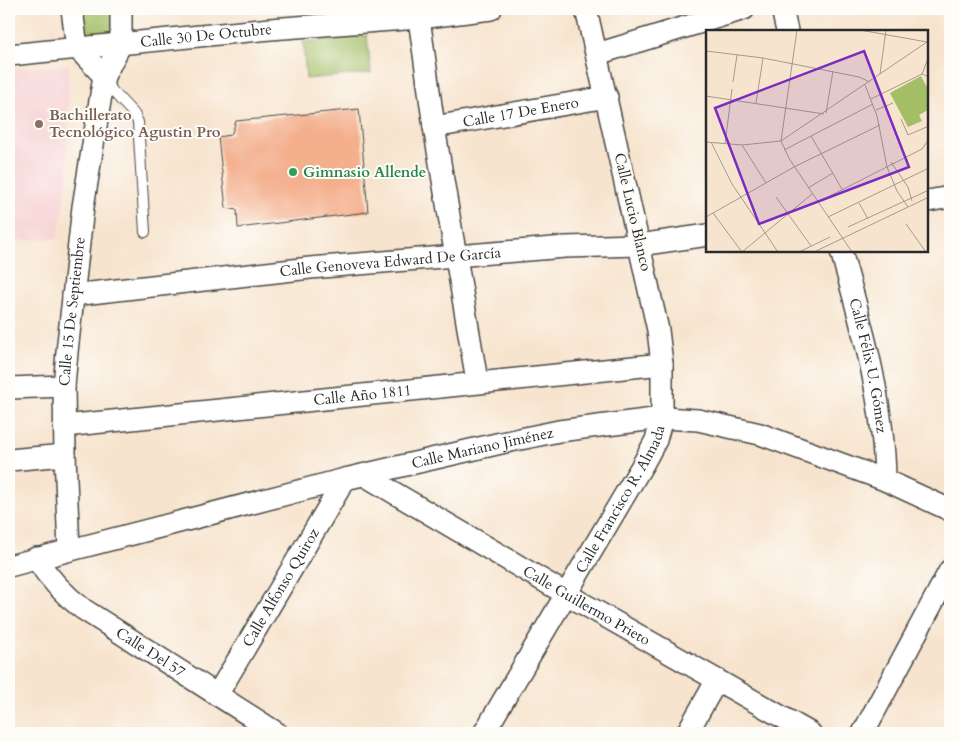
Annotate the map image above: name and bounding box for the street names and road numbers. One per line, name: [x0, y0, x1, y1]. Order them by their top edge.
street label: Calle 30 De Octubre: [139, 19, 273, 52]
street label: Calle 17 De Enero: [461, 92, 580, 132]
street label: Calle Lucio Blanco: [610, 151, 656, 273]
street label: Calle 15 De Septiembre: [54, 236, 90, 387]
street label: Calle Genoveva Edward De García: [279, 242, 502, 281]
street label: Calle Félix U. Gómez: [845, 296, 892, 434]
street label: Calle Año 1811: [312, 380, 412, 410]
street label: Calle Mariano Jiménez: [410, 422, 555, 473]
street label: Calle Francisco R. Almada: [571, 423, 670, 577]
street label: Calle Alfonso Quiroz: [238, 524, 324, 651]
street label: Calle Guillermo Prieto: [519, 561, 654, 650]
street label: Calle Del 57: [112, 623, 189, 682]

